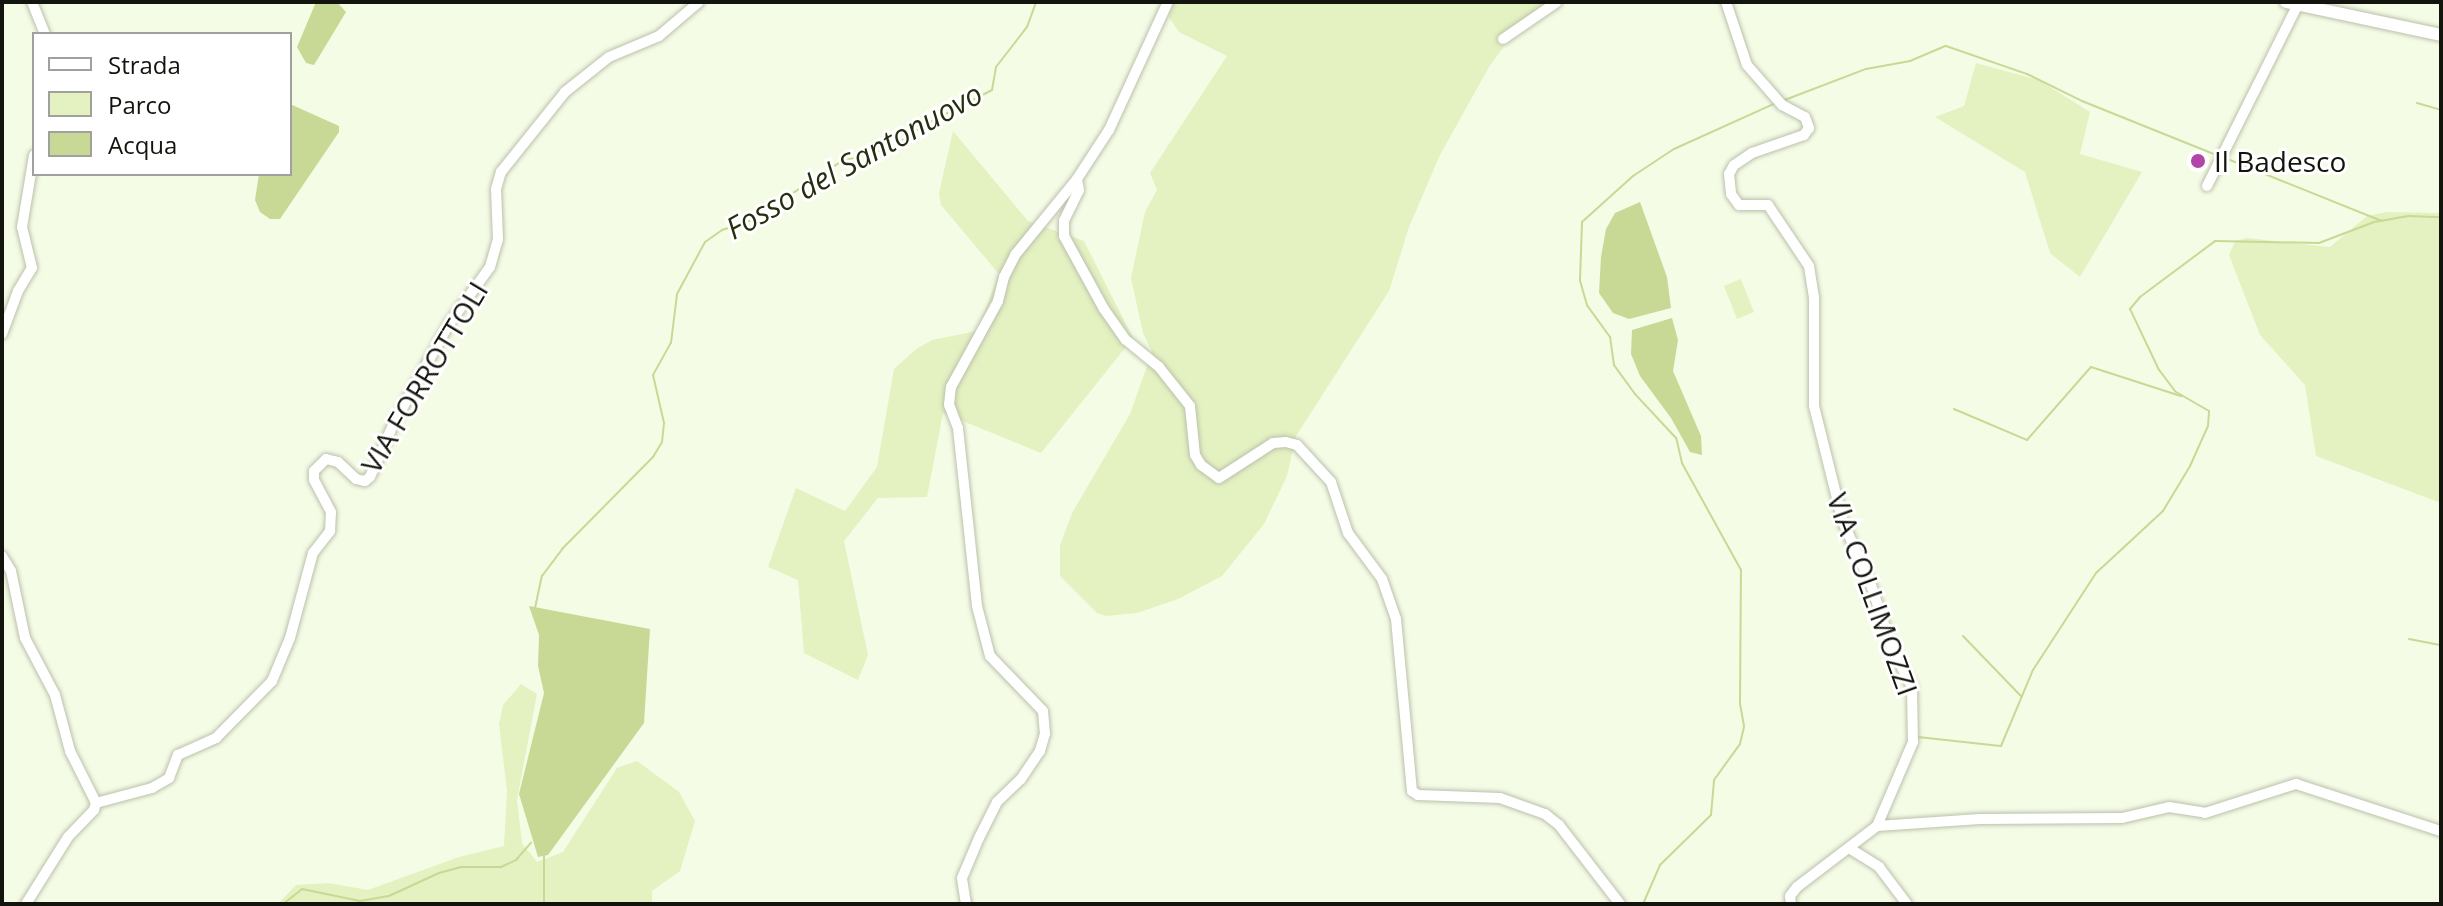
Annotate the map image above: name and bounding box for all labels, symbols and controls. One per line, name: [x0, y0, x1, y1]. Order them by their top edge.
legend: [32, 32, 292, 176]
text: Strada: [108, 48, 181, 81]
water label: Fosso del Santonuovo: [719, 76, 989, 246]
text: Parco: [108, 88, 172, 121]
text: Acqua: [108, 128, 177, 161]
place label: Il Badesco: [2214, 144, 2346, 178]
marker: Il Badesco: [2189, 152, 2207, 170]
street label: VIA FORROTTOLI: [354, 275, 494, 479]
street label: VIA COLLIMOZZI: [1821, 488, 1925, 700]

